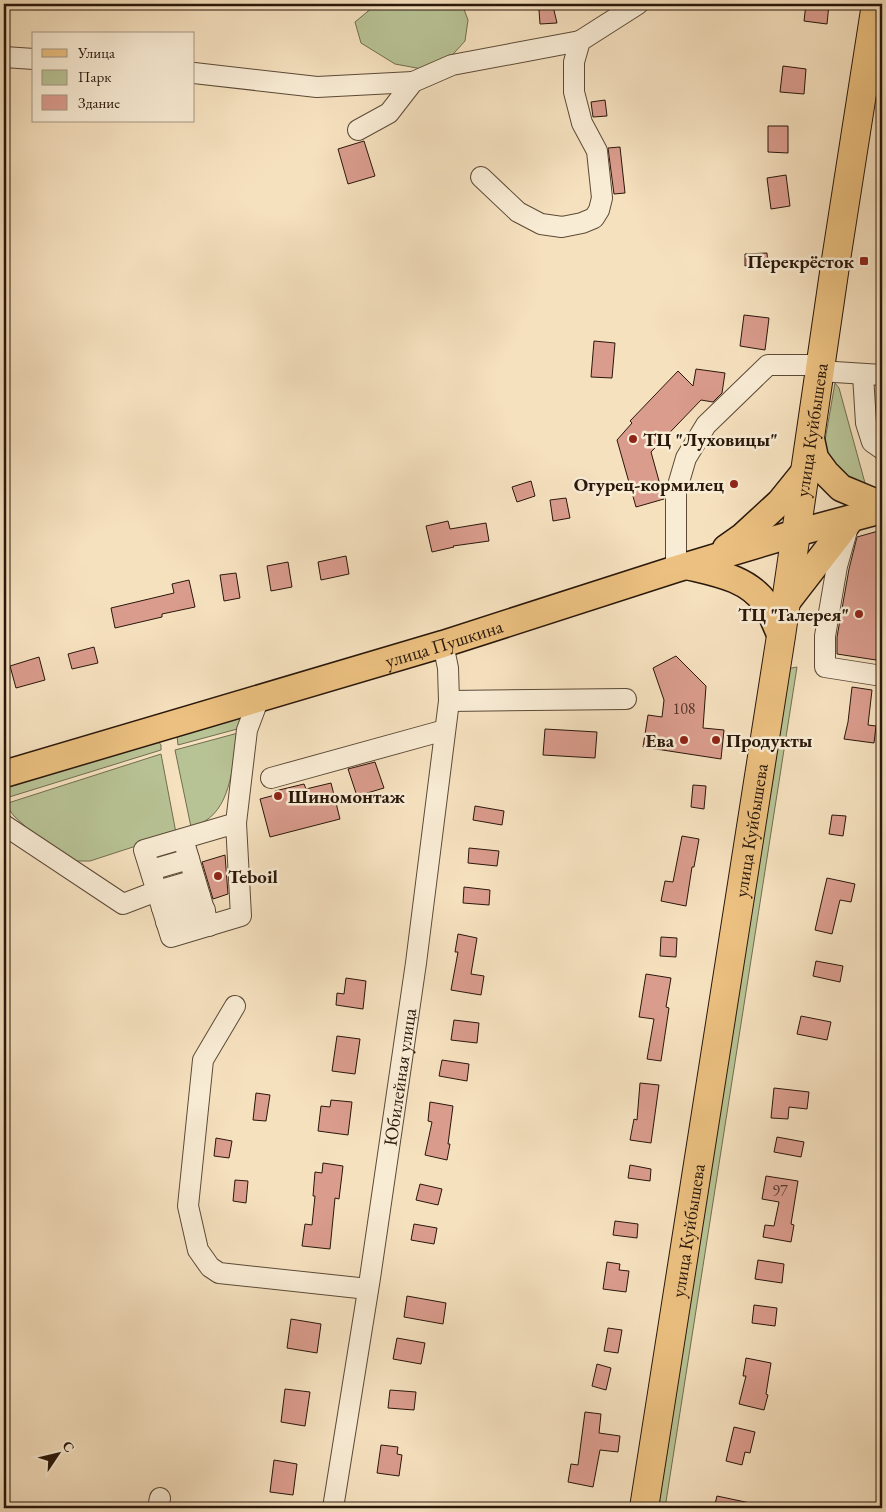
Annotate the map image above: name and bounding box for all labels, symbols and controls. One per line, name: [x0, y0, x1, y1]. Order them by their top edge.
legend: [32, 32, 195, 122]
text: Улица: [77, 43, 115, 62]
text: Парк: [78, 67, 111, 86]
text: Здание: [78, 93, 120, 112]
place label: Перекрёсток: [747, 249, 854, 274]
marker: Перекрёсток: [858, 255, 870, 267]
street label: улица Куйбышева: [789, 361, 834, 499]
place label: ТЦ "Луховицы": [643, 427, 778, 452]
marker: ТЦ "Луховицы": [627, 433, 639, 445]
place label: Огурец-кормилец: [574, 472, 724, 497]
marker: Огурец-кормилец: [728, 478, 740, 490]
place label: ТЦ "Галерея": [738, 602, 849, 627]
marker: ТЦ "Галерея": [853, 608, 865, 620]
street label: улица Пушкина: [382, 613, 507, 673]
house number: 108: [672, 698, 696, 719]
place label: Ева: [646, 728, 675, 753]
place label: Продукты: [726, 728, 813, 753]
marker: Ева: [678, 734, 690, 746]
marker: Продукты: [710, 734, 722, 746]
street label: улица Куйбышева: [728, 761, 774, 899]
place label: Шиномонтаж: [288, 784, 406, 809]
marker: Шиномонтаж: [272, 790, 284, 802]
place label: Teboil: [228, 864, 279, 889]
marker: Teboil: [212, 870, 224, 882]
street label: Юбилейная улица: [377, 1006, 422, 1148]
street label: улица Куйбышева: [665, 1161, 711, 1299]
house number: 97: [772, 1180, 788, 1201]
north arrow: [32, 1430, 82, 1480]
text: С: [58, 1437, 79, 1456]

